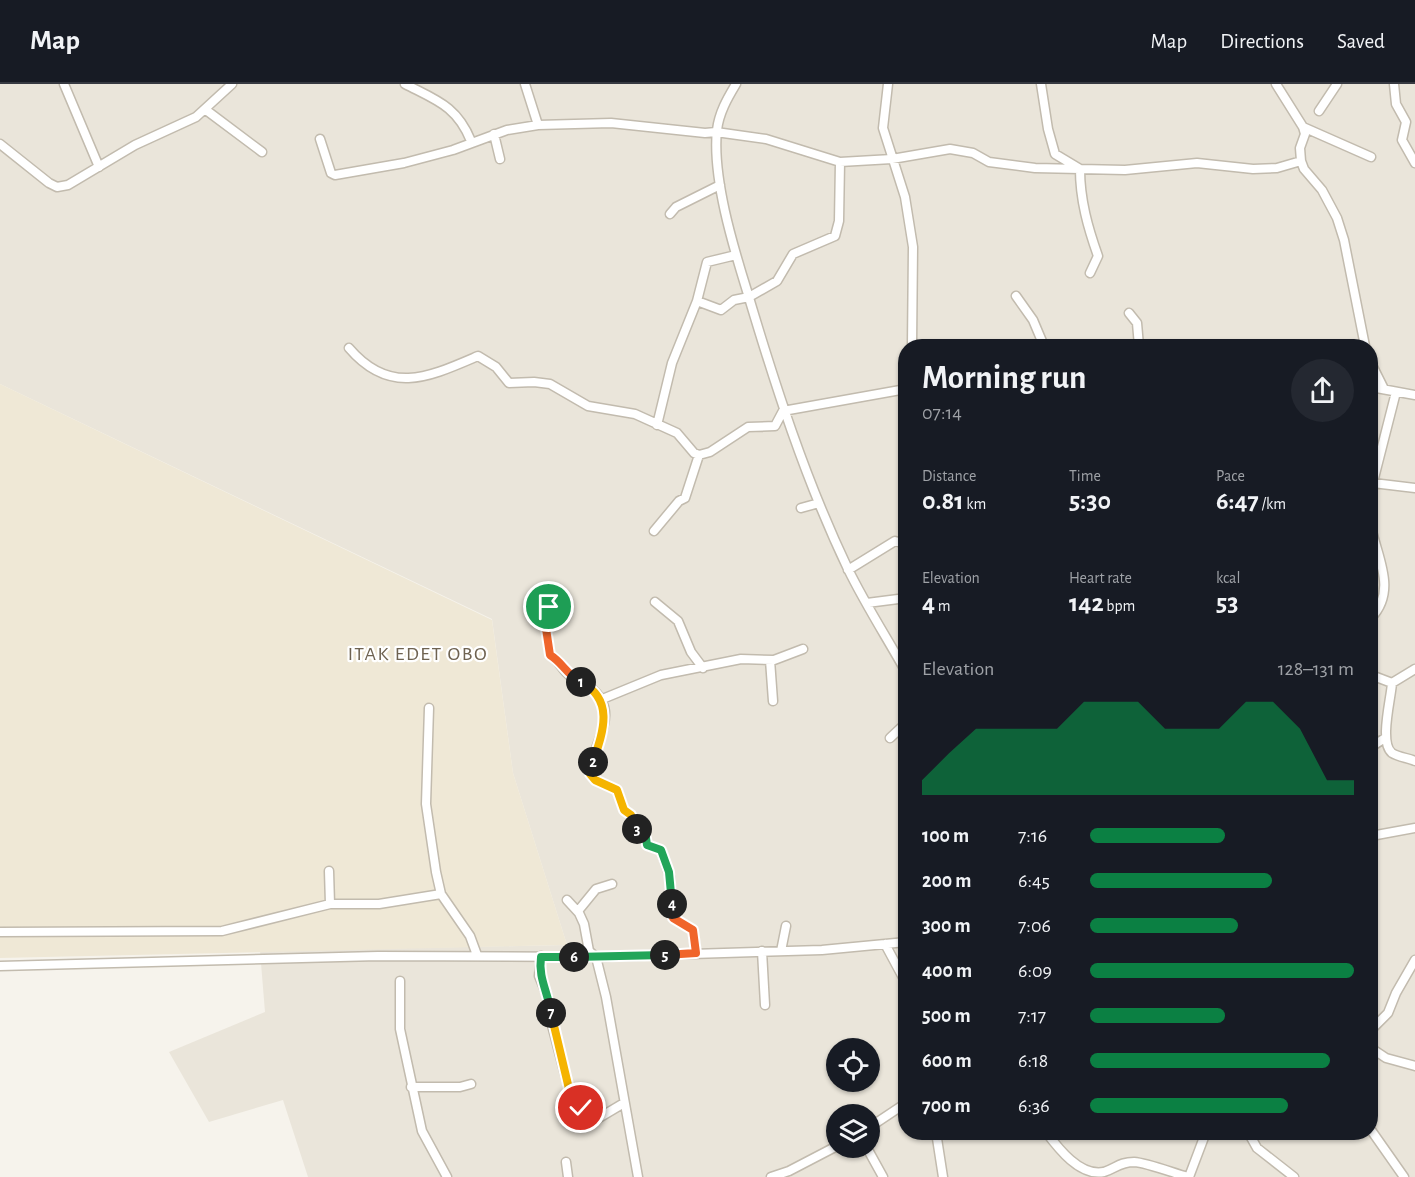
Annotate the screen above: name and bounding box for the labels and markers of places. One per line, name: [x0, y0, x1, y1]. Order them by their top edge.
pin: [523, 581, 574, 632]
pin: 1: [566, 667, 596, 697]
pin: 2: [578, 747, 608, 777]
pin: 3: [622, 814, 652, 844]
pin: 4: [657, 889, 687, 919]
pin: 5: [650, 940, 680, 970]
pin: 6: [559, 942, 589, 972]
pin: 7: [536, 998, 566, 1028]
pin: [555, 1082, 606, 1133]

